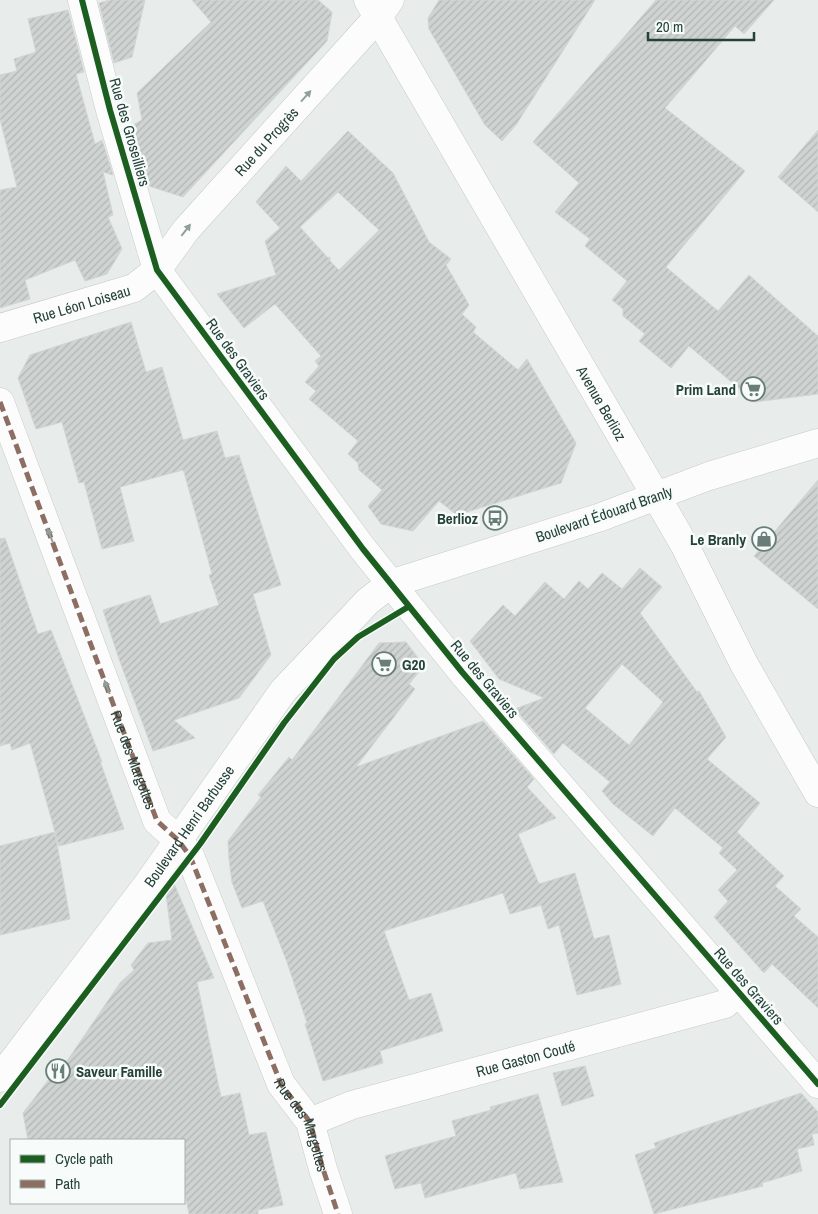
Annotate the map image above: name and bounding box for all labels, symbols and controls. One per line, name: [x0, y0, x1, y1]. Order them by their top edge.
scale bar: [648, 10, 754, 42]
text: 20 m: [656, 16, 683, 37]
street label: Rue des Groseilliers: [104, 75, 156, 189]
one-way arrow: [300, 91, 312, 103]
street label: Rue du Progrès: [229, 102, 303, 180]
one-way arrow: [180, 224, 191, 237]
street label: Rue Léon Loiseau: [30, 279, 133, 328]
street label: Rue des Graviers: [201, 314, 275, 404]
street label: Avenue Berlioz: [571, 361, 632, 444]
supermarket icon: Prim Land: [740, 376, 766, 402]
place label: Prim Land: [676, 379, 736, 400]
street label: Boulevard Édouard Branly: [533, 480, 676, 547]
bus stop icon: Berlioz: [482, 505, 508, 531]
place label: Berlioz: [437, 508, 478, 529]
shop icon: Le Branly: [751, 526, 777, 552]
one-way arrow: [46, 527, 53, 542]
place label: Le Branly: [690, 529, 746, 550]
street label: Rue des Graviers: [446, 635, 524, 723]
supermarket icon: G20: [371, 651, 397, 677]
place label: G20: [402, 654, 425, 675]
one-way arrow: [103, 679, 111, 694]
street label: Rue des Margottes: [106, 707, 162, 812]
street label: Boulevard Henri Barbusse: [139, 760, 239, 891]
street label: Rue des Graviers: [709, 943, 789, 1029]
street label: Rue Gaston Couté: [473, 1035, 578, 1081]
restaurant icon: Saveur Famille: [45, 1058, 71, 1084]
place label: Saveur Famille: [76, 1061, 162, 1082]
street label: Rue des Margottes: [269, 1075, 334, 1174]
legend: [10, 1139, 185, 1204]
text: Cycle path: [55, 1148, 113, 1169]
text: Path: [55, 1173, 80, 1194]

